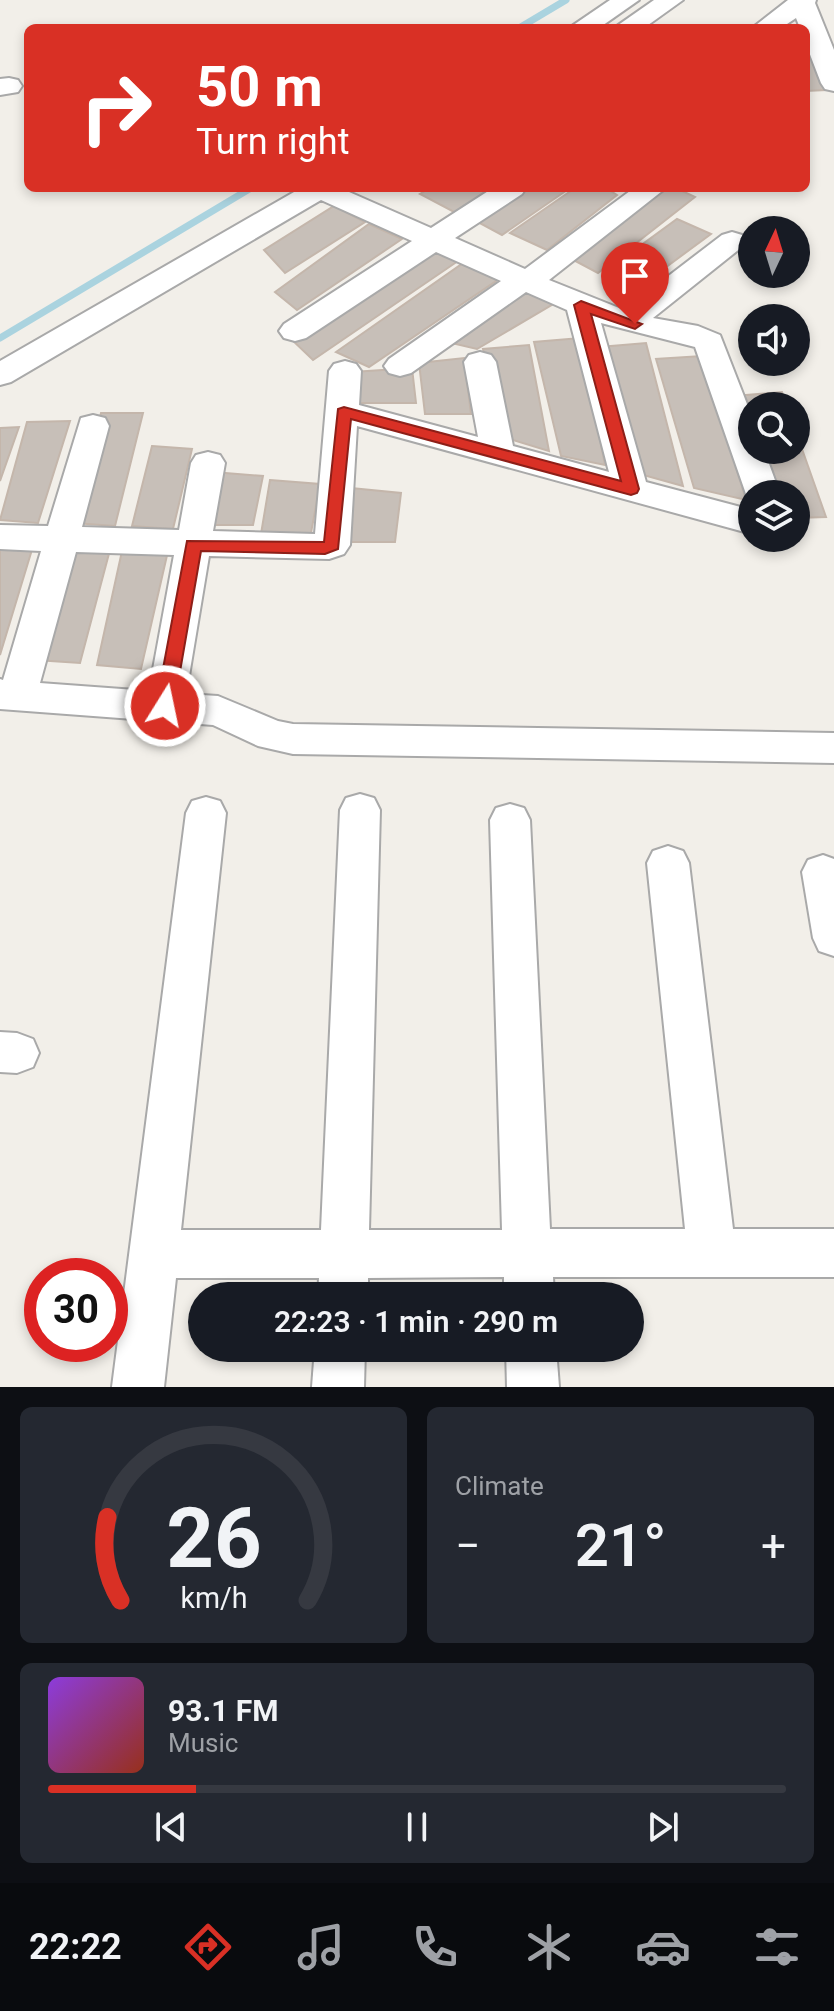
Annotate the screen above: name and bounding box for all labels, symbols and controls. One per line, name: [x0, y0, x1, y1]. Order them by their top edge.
text: 50 m: [196, 54, 323, 120]
icon: right: [64, 56, 168, 160]
text: Turn right: [196, 121, 349, 163]
north arrow: [738, 216, 810, 288]
map controls: [738, 216, 810, 552]
pin: [601, 242, 669, 324]
icon: arrive: [613, 254, 657, 298]
button: sound: [738, 304, 810, 376]
button: search: [738, 392, 810, 464]
button: layers: [738, 480, 810, 552]
position arrow: [123, 664, 207, 748]
speed limit sign: 30: [24, 1258, 128, 1362]
text: 22:23 · 1 min · 290 m: [274, 1304, 558, 1339]
text: Climate: [455, 1471, 544, 1501]
text: 26: [166, 1490, 261, 1587]
text: 21°: [575, 1510, 666, 1581]
text: −: [455, 1520, 480, 1572]
text: +: [761, 1520, 786, 1572]
text: km/h: [180, 1581, 247, 1615]
text: 93.1 FM: [168, 1693, 279, 1728]
text: Music: [168, 1728, 238, 1758]
icon: previous: [149, 1805, 193, 1849]
icon: pause: [395, 1805, 439, 1849]
icon: next: [641, 1805, 685, 1849]
icon: directions: [180, 1919, 236, 1975]
icon: music: [293, 1919, 349, 1975]
icon: phone: [407, 1919, 463, 1975]
icon: climate: [521, 1919, 577, 1975]
icon: car: [635, 1919, 691, 1975]
icon: filters: [749, 1919, 805, 1975]
text: 22:22: [29, 1926, 122, 1968]

